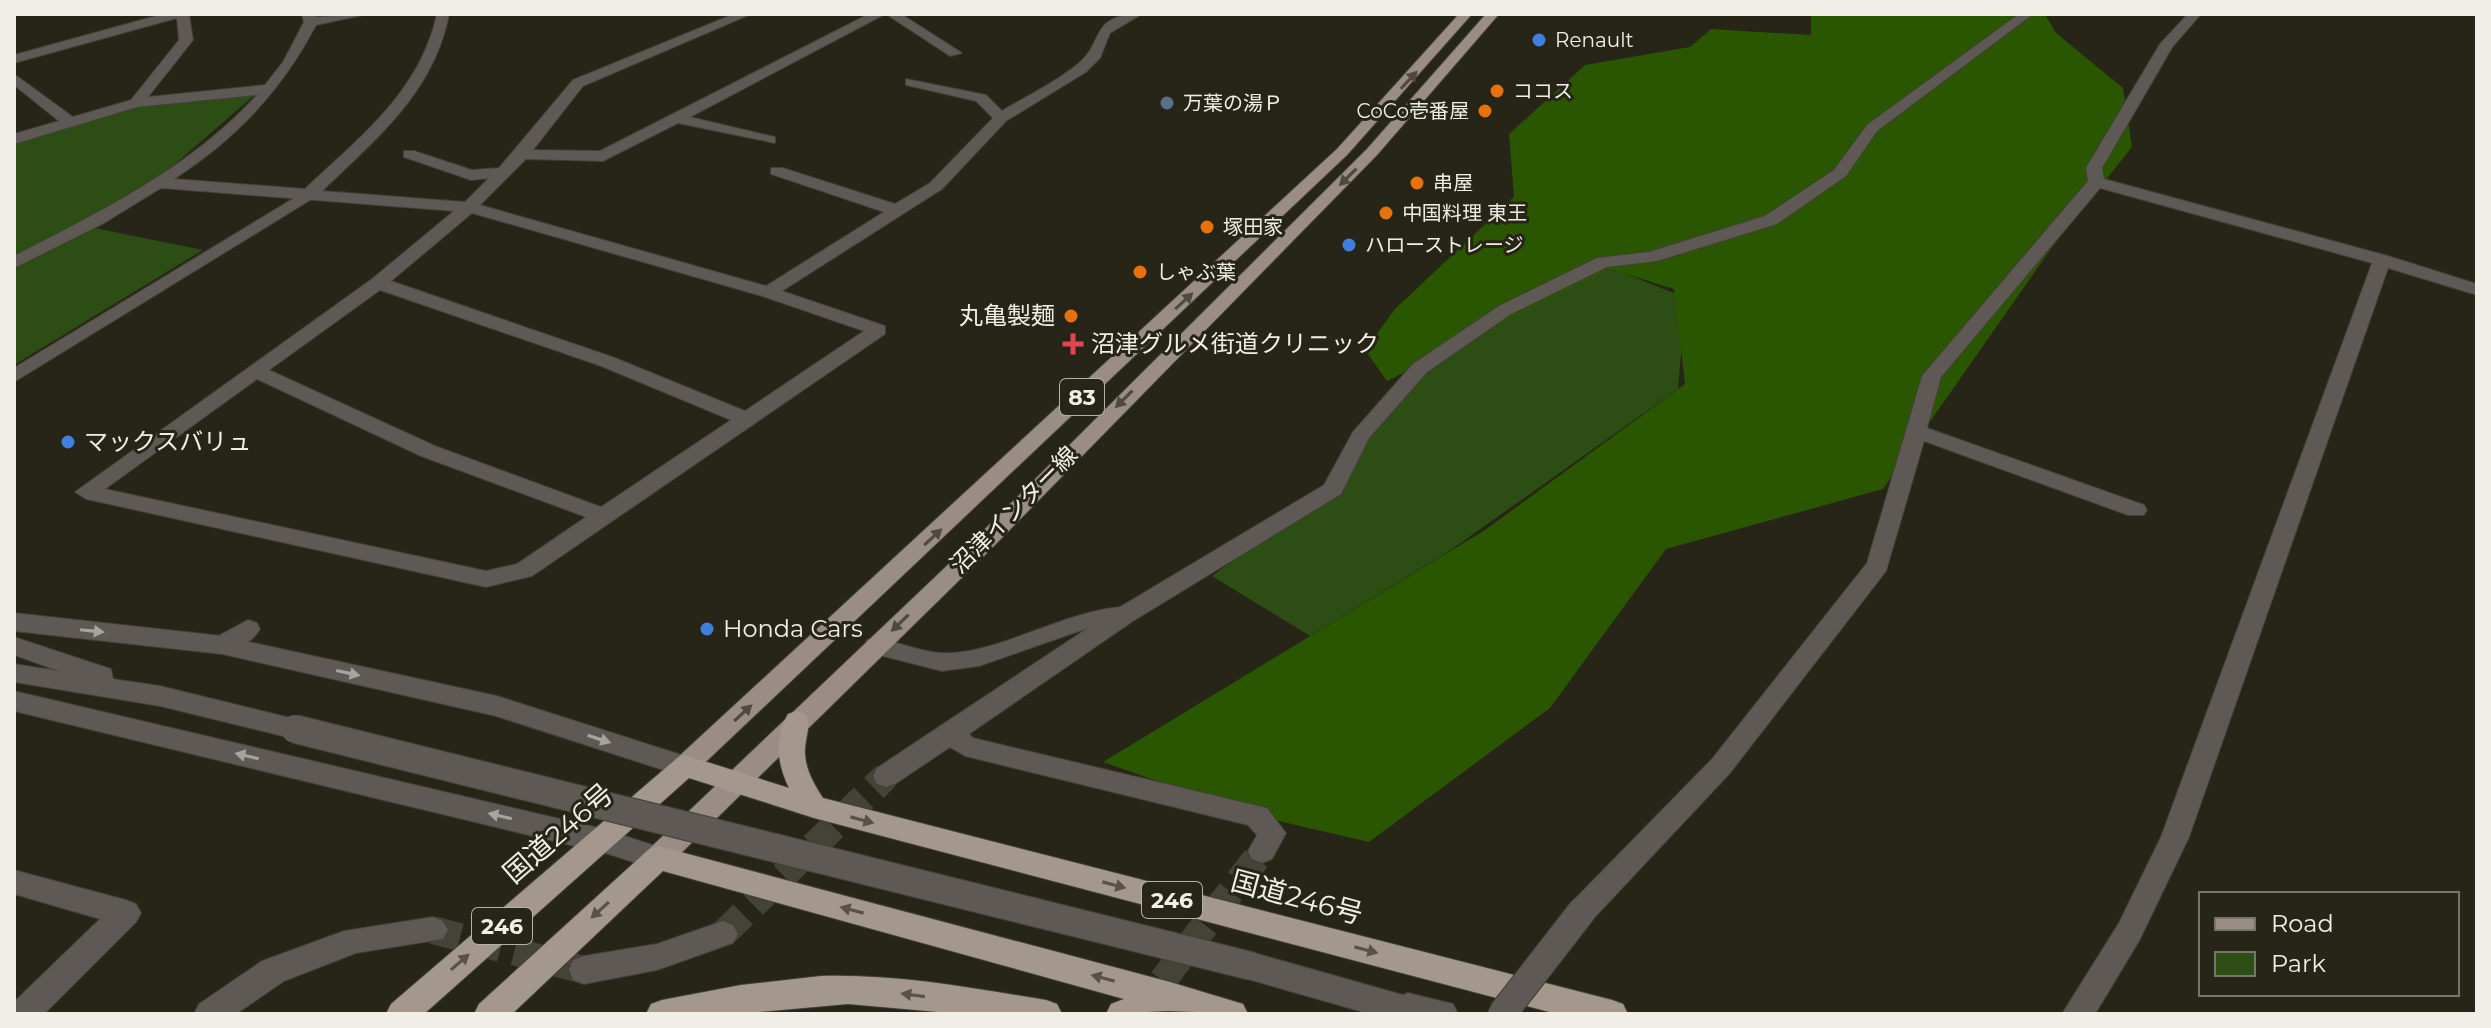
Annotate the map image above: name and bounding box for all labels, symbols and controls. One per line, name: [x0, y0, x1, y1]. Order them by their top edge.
place label: Renault: [1555, 28, 1634, 52]
marker: Renault: [1530, 31, 1548, 49]
one-way arrow: [1400, 70, 1418, 89]
place label: ココス: [1513, 79, 1573, 103]
marker: ココス: [1488, 82, 1506, 100]
place label: 万葉の湯Ｐ: [1183, 91, 1283, 115]
marker: 万葉の湯Ｐ: [1158, 94, 1176, 112]
place label: CoCo壱番屋: [1356, 99, 1469, 123]
marker: CoCo壱番屋: [1476, 102, 1494, 120]
one-way arrow: [1339, 167, 1358, 186]
place label: 串屋: [1433, 171, 1473, 195]
marker: 串屋: [1408, 174, 1426, 192]
place label: 中国料理 東王: [1402, 201, 1527, 225]
marker: 中国料理 東王: [1377, 204, 1395, 222]
place label: 塚田家: [1223, 215, 1283, 239]
marker: 塚田家: [1198, 218, 1216, 236]
place label: ハローストレージ: [1365, 233, 1524, 257]
marker: ハローストレージ: [1340, 236, 1358, 254]
place label: しゃぶ葉: [1156, 260, 1236, 284]
marker: しゃぶ葉: [1131, 263, 1149, 281]
one-way arrow: [1174, 292, 1193, 310]
place label: 丸亀製麺: [959, 301, 1055, 330]
marker: 丸亀製麺: [1062, 307, 1080, 325]
place label: 沼津グルメ街道クリニック: [1091, 329, 1379, 358]
marker: 沼津グルメ街道クリニック: [1062, 333, 1084, 355]
road number: 83: [1060, 379, 1104, 415]
one-way arrow: [1115, 390, 1134, 408]
place label: マックスバリュ: [84, 427, 251, 456]
marker: マックスバリュ: [59, 433, 77, 451]
street label: 沼津インター線: [944, 440, 1083, 579]
one-way arrow: [924, 528, 943, 546]
place label: Honda Cars: [723, 614, 863, 643]
one-way arrow: [891, 614, 910, 632]
marker: Honda Cars: [698, 620, 716, 638]
one-way arrow: [79, 624, 104, 637]
one-way arrow: [335, 667, 360, 680]
one-way arrow: [733, 705, 752, 723]
one-way arrow: [587, 733, 611, 746]
one-way arrow: [234, 750, 259, 762]
street label: 国道246号: [496, 776, 620, 890]
one-way arrow: [487, 810, 512, 822]
one-way arrow: [850, 814, 875, 826]
street label: 国道246号: [1227, 863, 1367, 931]
one-way arrow: [1102, 879, 1127, 891]
road number: 246: [1142, 882, 1202, 918]
legend: [2199, 892, 2459, 996]
one-way arrow: [591, 901, 610, 919]
one-way arrow: [839, 904, 864, 916]
road number: 246: [472, 908, 532, 944]
text: Road: [2271, 909, 2334, 938]
one-way arrow: [1353, 945, 1378, 957]
text: Park: [2271, 949, 2326, 978]
one-way arrow: [450, 954, 470, 971]
one-way arrow: [1090, 971, 1115, 983]
one-way arrow: [900, 988, 925, 1001]

